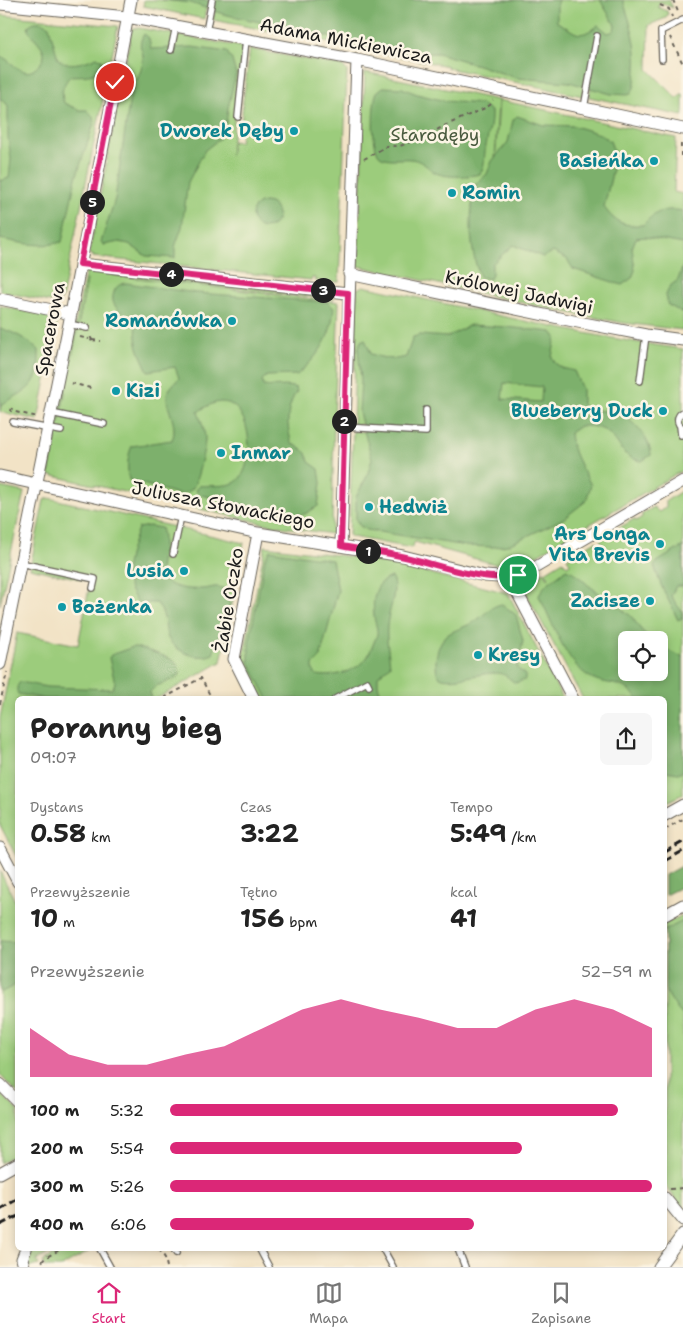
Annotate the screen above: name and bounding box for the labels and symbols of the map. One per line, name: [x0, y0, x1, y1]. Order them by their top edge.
street label: Adama Mickiewicza: [258, 13, 434, 69]
pin: [94, 61, 136, 103]
place label: Dworek Dęby: [160, 119, 284, 143]
park label: Starodęby: [391, 123, 479, 147]
marker: Dworek Dęby: [288, 125, 300, 137]
place label: Basieńka: [559, 149, 645, 173]
marker: Basieńka: [648, 155, 660, 167]
place label: Romin: [462, 181, 520, 205]
marker: Romin: [446, 187, 458, 199]
pin: 5: [80, 190, 104, 214]
pin: 4: [158, 262, 184, 286]
street label: Królowej Jadwigi: [443, 265, 595, 319]
pin: 3: [310, 278, 336, 302]
street label: Spacerowa: [29, 280, 71, 378]
place label: Romanówka: [105, 309, 223, 333]
marker: Romanówka: [226, 315, 238, 327]
place label: Kizi: [126, 379, 160, 403]
marker: Kizi: [110, 385, 122, 397]
place label: Blueberry Duck: [511, 399, 653, 423]
marker: Blueberry Duck: [657, 405, 669, 417]
pin: 2: [332, 408, 356, 434]
place label: Inmar: [231, 441, 291, 465]
marker: Inmar: [215, 447, 227, 459]
street label: Juliusza Słowackiego: [129, 475, 317, 535]
place label: Hedwiż: [379, 495, 448, 519]
marker: Hedwiż: [363, 501, 375, 513]
place label: Ars Longa Vita Brevis: [548, 522, 651, 567]
pin: 1: [356, 538, 380, 564]
marker: Ars Longa Vita Brevis: [654, 538, 666, 550]
street label: Żabie Oczko: [209, 546, 249, 654]
pin: [497, 554, 539, 596]
place label: Lusia: [126, 559, 175, 583]
marker: Lusia: [178, 565, 190, 577]
place label: Zacisze: [570, 589, 640, 613]
place label: Bożenka: [72, 595, 153, 619]
marker: Zacisze: [644, 595, 656, 607]
marker: Bożenka: [56, 601, 68, 613]
place label: Kresy: [488, 643, 540, 667]
marker: Kresy: [472, 649, 484, 661]

